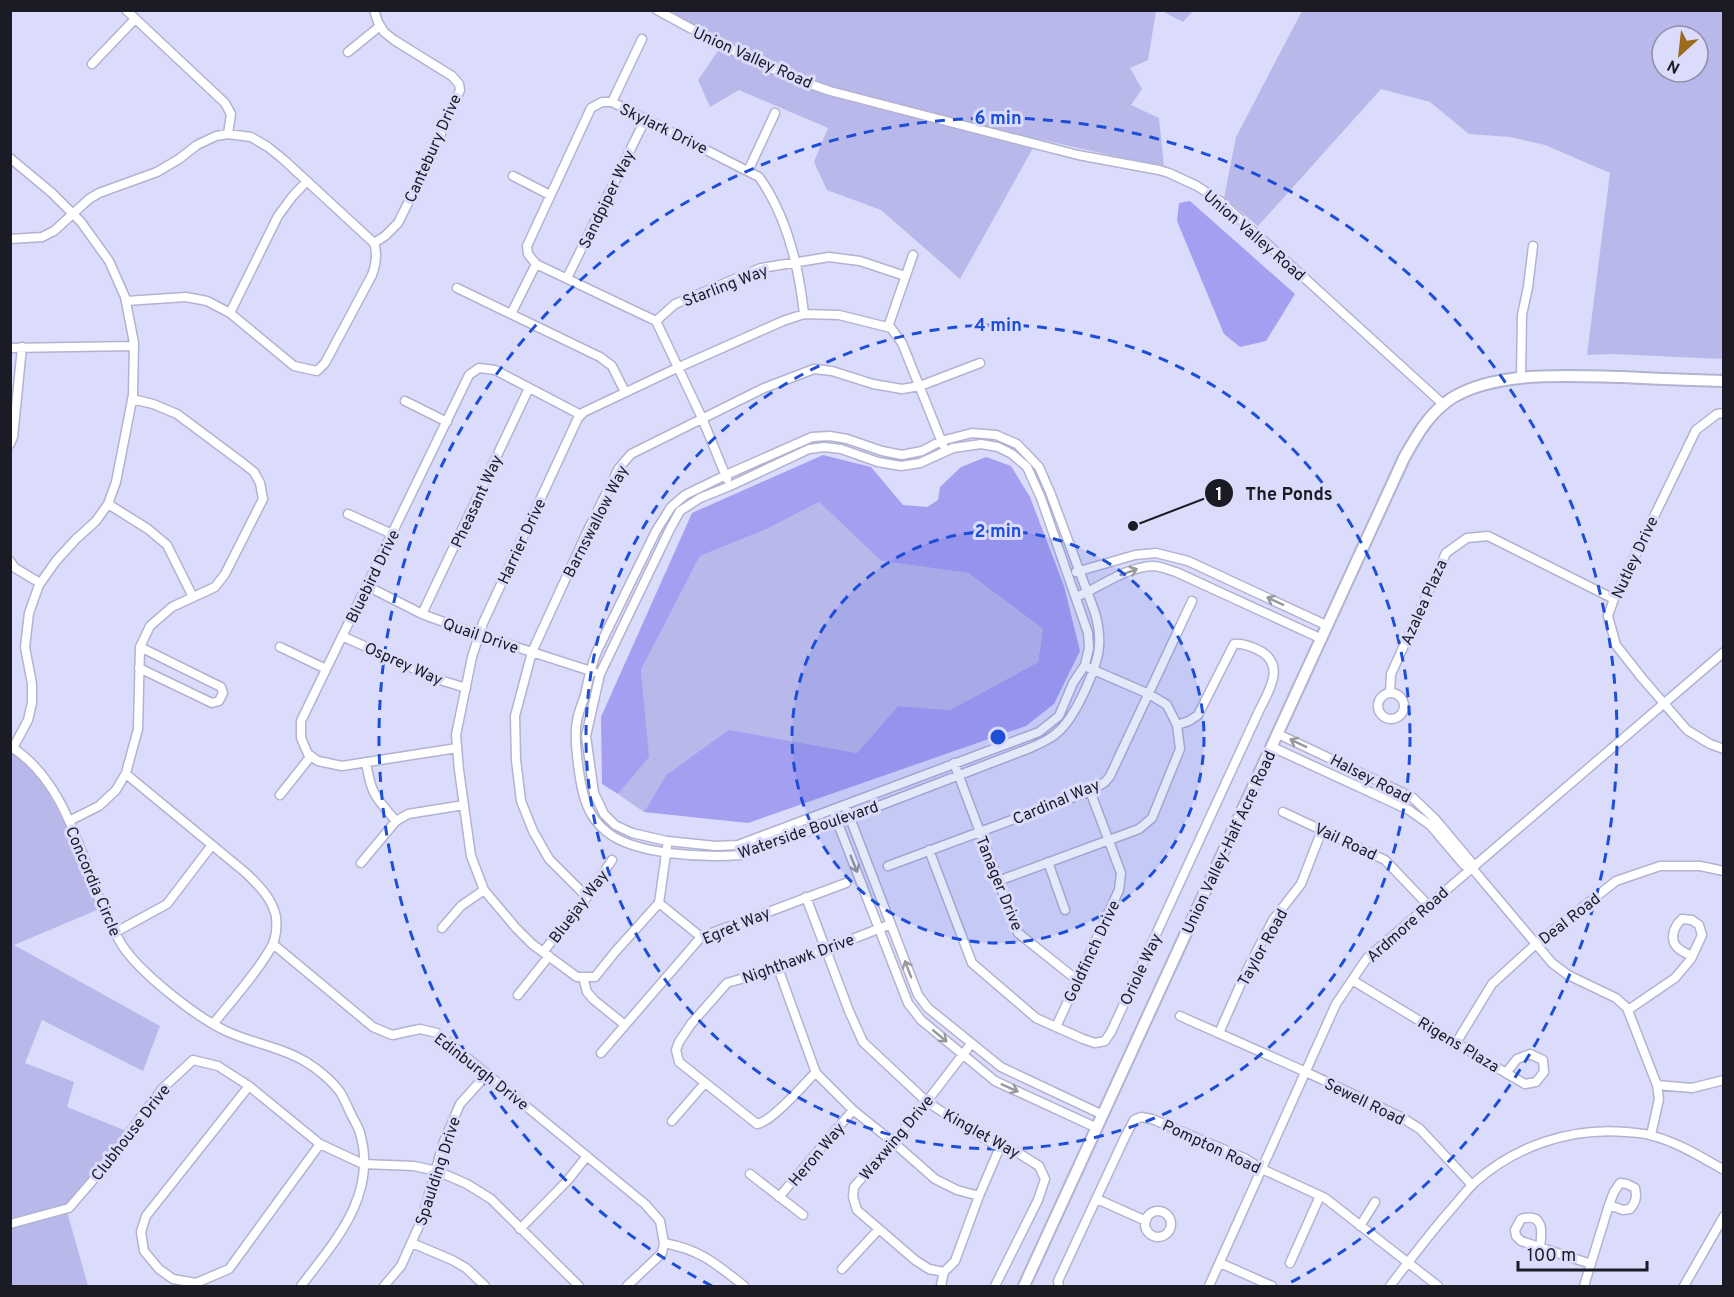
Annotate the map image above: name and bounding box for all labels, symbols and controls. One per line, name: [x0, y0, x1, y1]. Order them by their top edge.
street label: Union Valley Road: [689, 24, 815, 94]
north arrow: [1650, 24, 1710, 84]
text: N: [1664, 54, 1684, 77]
street label: Cantebury Drive: [401, 91, 467, 206]
street label: Skylark Drive: [616, 100, 710, 160]
text: 6 min: [974, 108, 1022, 131]
street label: Sandpiper Way: [575, 147, 640, 252]
street label: Union Valley Road: [1199, 187, 1309, 286]
street label: Starling Way: [680, 261, 771, 312]
text: 4 min: [974, 315, 1022, 338]
street label: Pheasant Way: [448, 452, 508, 552]
street label: Barnswallow Way: [560, 462, 634, 581]
callout: The Ponds: [1204, 475, 1345, 511]
text: 1: [1215, 484, 1223, 507]
text: The Ponds: [1245, 484, 1333, 507]
street label: Harrier Drive: [494, 496, 551, 588]
street label: Nutley Drive: [1608, 513, 1664, 602]
text: 2 min: [974, 521, 1022, 544]
street label: Bluebird Drive: [343, 527, 405, 627]
street label: Azalea Plaza: [1397, 557, 1453, 649]
one-way arrow: [1119, 566, 1138, 577]
one-way arrow: [1266, 595, 1284, 607]
street label: Quail Drive: [440, 615, 521, 659]
street label: Osprey Way: [361, 639, 445, 691]
centre of rings: [988, 727, 1008, 747]
one-way arrow: [1290, 737, 1308, 749]
street label: Union Valley-Half Acre Road: [1179, 748, 1281, 938]
street label: Halsey Road: [1326, 751, 1414, 809]
street label: Cardinal Way: [1010, 775, 1103, 830]
street label: Waterside Boulevard: [736, 797, 882, 864]
street label: Vail Road: [1311, 820, 1380, 866]
street label: Concordia Circle: [60, 824, 124, 940]
street label: Tanager Drive: [970, 834, 1026, 934]
one-way arrow: [849, 855, 860, 873]
street label: Bluejay Way: [546, 867, 614, 948]
street label: Ardmore Road: [1363, 883, 1454, 968]
street label: Deal Road: [1535, 889, 1605, 950]
street label: Goldfinch Drive: [1060, 898, 1125, 1006]
street label: Egret Way: [700, 904, 774, 950]
street label: Taylor Road: [1234, 906, 1293, 990]
street label: Nighthawk Drive: [740, 930, 857, 989]
street label: Oriole Way: [1116, 931, 1167, 1009]
one-way arrow: [902, 960, 913, 979]
street label: Rigens Plaza: [1413, 1013, 1502, 1078]
street label: Edinburgh Drive: [429, 1029, 532, 1116]
one-way arrow: [932, 1030, 948, 1043]
street label: Sewell Road: [1321, 1075, 1408, 1131]
street label: Clubhouse Drive: [88, 1081, 176, 1186]
one-way arrow: [1001, 1083, 1019, 1095]
street label: Waxwing Drive: [856, 1092, 939, 1185]
street label: Kinglet Way: [939, 1105, 1023, 1164]
street label: Spaulding Drive: [412, 1115, 466, 1229]
street label: Pompton Road: [1159, 1116, 1263, 1179]
street label: Heron Way: [785, 1119, 850, 1191]
scale bar: [1518, 1234, 1647, 1272]
text: 100 m: [1527, 1245, 1576, 1268]

